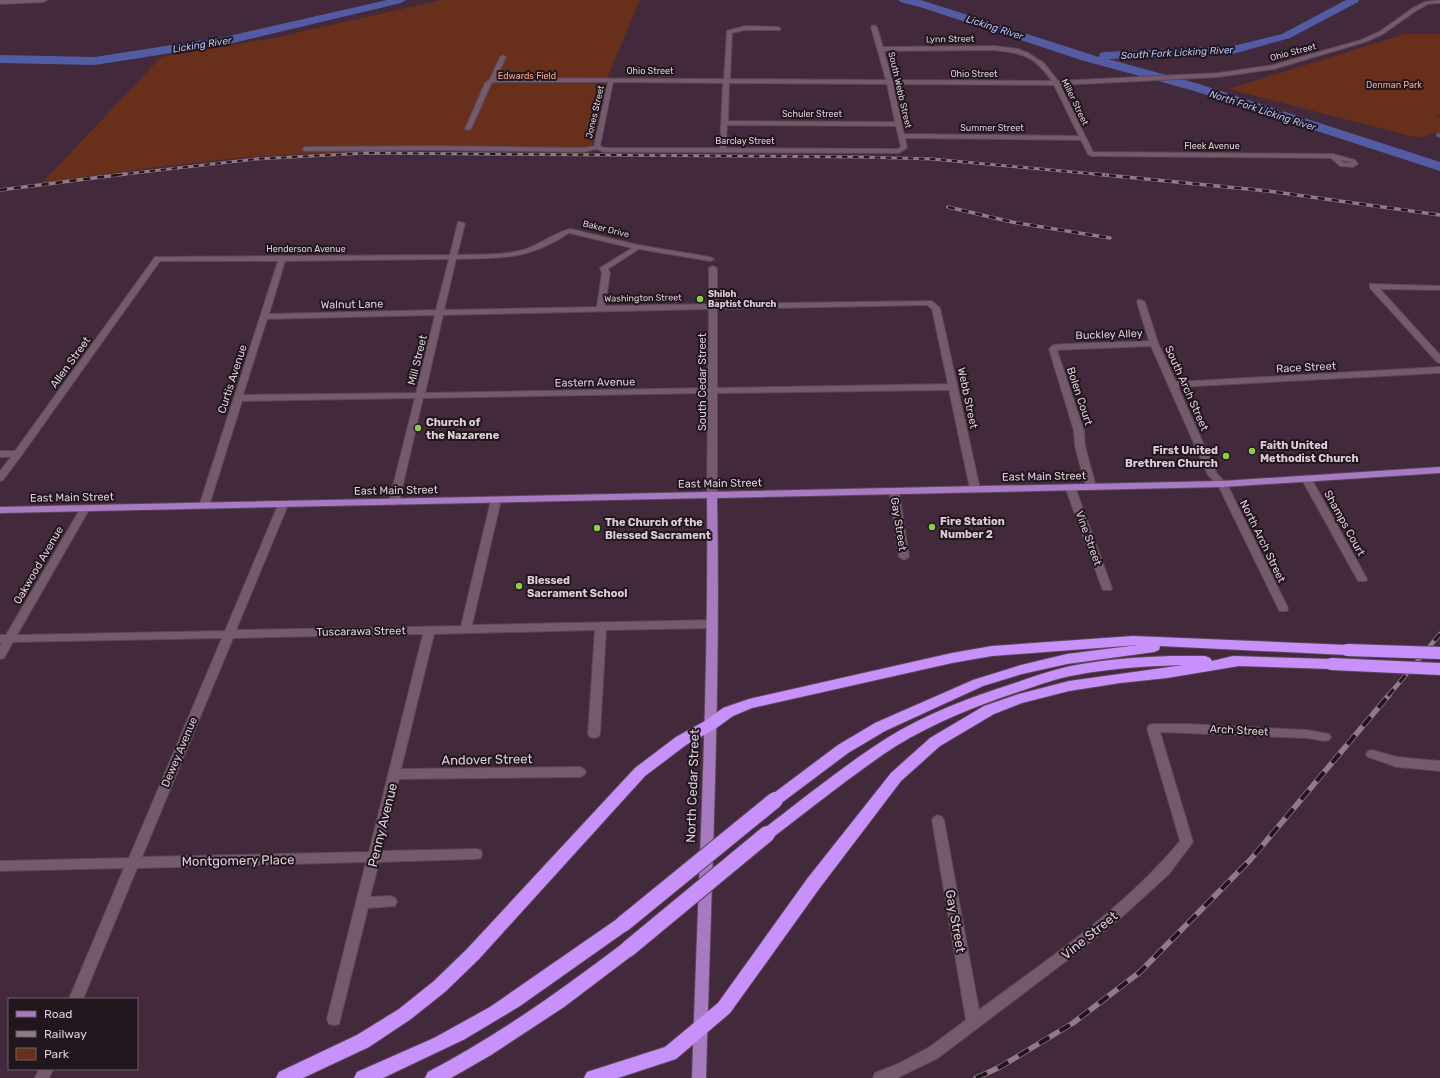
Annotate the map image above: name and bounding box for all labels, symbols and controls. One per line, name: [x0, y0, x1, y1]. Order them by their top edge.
water label: Licking River: [965, 13, 1026, 43]
water label: Licking River: [172, 34, 234, 56]
street label: Lynn Street: [926, 34, 975, 44]
street label: Ohio Street: [1269, 41, 1318, 63]
water label: South Fork Licking River: [1121, 44, 1235, 62]
street label: South Webb Street: [886, 51, 914, 130]
street label: Ohio Street: [626, 66, 674, 76]
street label: Ohio Street: [950, 69, 998, 79]
park label: Edwards Field: [498, 71, 556, 81]
street label: Miller Street: [1060, 77, 1091, 127]
park label: Denman Park: [1366, 80, 1422, 90]
street label: Jones Street: [584, 84, 606, 140]
water label: North Fork Licking River: [1208, 88, 1318, 134]
street label: Schuler Street: [782, 109, 843, 119]
street label: Summer Street: [960, 123, 1024, 133]
street label: Barclay Street: [715, 136, 775, 146]
street label: Fleek Avenue: [1184, 141, 1240, 151]
street label: Baker Drive: [582, 218, 630, 240]
street label: Henderson Avenue: [266, 244, 346, 254]
place label: Shiloh Baptist Church: [708, 289, 776, 309]
street label: Washington Street: [604, 292, 682, 304]
marker: Shiloh Baptist Church: [695, 294, 705, 304]
street label: Walnut Lane: [321, 297, 383, 312]
street label: Buckley Alley: [1075, 327, 1143, 342]
street label: South Cedar Street: [696, 332, 709, 431]
street label: Mill Street: [405, 333, 430, 387]
street label: Allen Street: [47, 334, 94, 390]
street label: Curtis Avenue: [215, 343, 250, 415]
street label: South Arch Street: [1162, 344, 1211, 433]
street label: Race Street: [1276, 359, 1337, 376]
street label: Bolen Court: [1064, 365, 1095, 428]
street label: Webb Street: [955, 366, 980, 431]
street label: Eastern Avenue: [555, 375, 635, 390]
place label: Church of the Nazarene: [426, 416, 500, 442]
marker: Church of the Nazarene: [413, 423, 423, 433]
place label: Faith United Methodist Church: [1260, 439, 1359, 465]
place label: First United Brethren Church: [1125, 444, 1218, 470]
marker: Faith United Methodist Church: [1247, 446, 1257, 456]
marker: First United Brethren Church: [1221, 451, 1231, 461]
street label: East Main Street: [1002, 469, 1087, 484]
street label: East Main Street: [678, 476, 763, 491]
street label: East Main Street: [354, 483, 439, 498]
street label: Shamps Court: [1321, 488, 1368, 559]
street label: East Main Street: [30, 490, 115, 505]
street label: Gay Street: [888, 497, 909, 552]
street label: North Arch Street: [1237, 498, 1288, 585]
street label: Vine Street: [1073, 509, 1105, 568]
place label: Fire Station Number 2: [940, 515, 1005, 541]
place label: The Church of the Blessed Sacrament: [605, 516, 711, 542]
marker: Fire Station Number 2: [927, 522, 937, 532]
marker: The Church of the Blessed Sacrament: [592, 523, 602, 533]
street label: Oakwood Avenue: [11, 524, 66, 607]
place label: Blessed Sacrament School: [527, 574, 627, 600]
marker: Blessed Sacrament School: [514, 581, 524, 591]
street label: Tuscarawa Street: [316, 624, 406, 639]
street label: Dewey Avenue: [159, 715, 200, 789]
street label: Arch Street: [1209, 722, 1269, 739]
street label: North Cedar Street: [683, 729, 702, 843]
street label: Andover Street: [441, 751, 533, 768]
street label: Penny Avenue: [365, 781, 400, 869]
street label: Montgomery Place: [181, 852, 295, 870]
street label: Gay Street: [943, 889, 968, 954]
street label: Vine Street: [1058, 908, 1120, 962]
legend: [8, 998, 138, 1070]
text: Road: [44, 1007, 72, 1021]
text: Railway: [44, 1027, 87, 1041]
text: Park: [44, 1047, 70, 1061]

